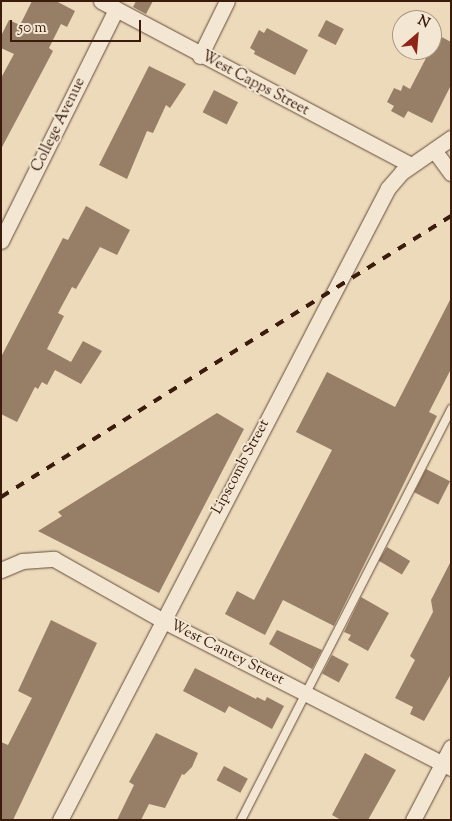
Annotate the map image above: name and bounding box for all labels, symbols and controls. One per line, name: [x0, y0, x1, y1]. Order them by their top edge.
scale bar: [12, 10, 144, 42]
north arrow: [392, 10, 442, 60]
text: N: [414, 11, 433, 34]
text: 50 m: [18, 18, 47, 39]
street label: West Capps Street: [198, 48, 312, 120]
street label: College Avenue: [28, 75, 90, 175]
street label: Lipscomb Street: [208, 416, 274, 518]
street label: West Cantey Street: [167, 617, 287, 689]

